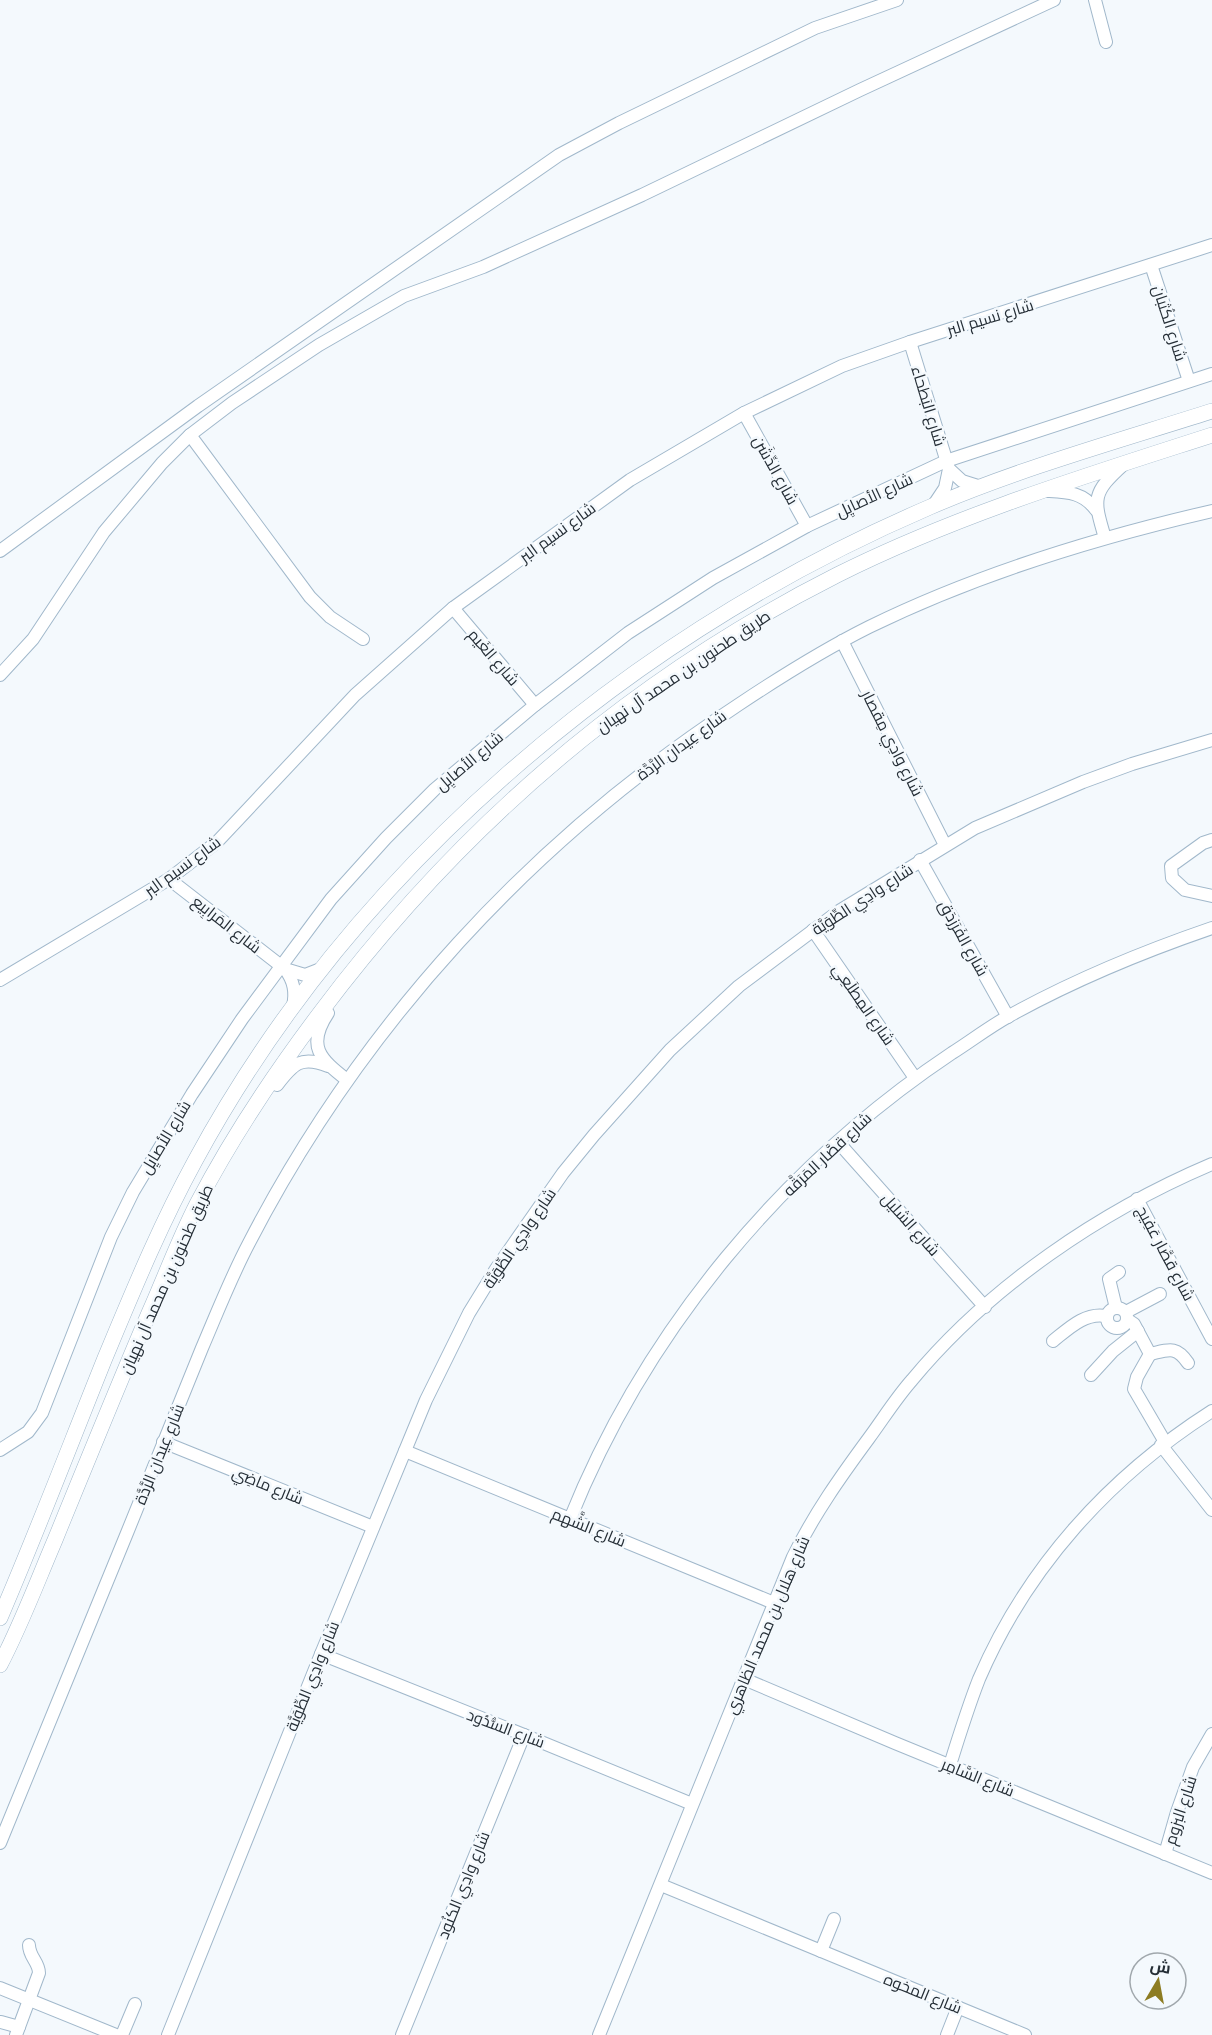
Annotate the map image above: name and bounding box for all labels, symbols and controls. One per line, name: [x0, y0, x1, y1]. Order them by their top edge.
street label: شارع الكُثبان: [1146, 282, 1193, 364]
street label: شارع نسيم البر: [943, 293, 1036, 342]
street label: شارع البَطحاء: [905, 363, 952, 449]
street label: شارع الدِّشَن: [747, 431, 804, 509]
street label: شارع الأصايِل: [832, 468, 916, 523]
street label: شارع نسيم البر: [513, 497, 600, 569]
street label: طريق طحنون بن محمد آل نهيان: [592, 604, 774, 738]
street label: شارع الغَيم: [462, 624, 525, 691]
street label: شارع وادِي مِقصار: [854, 685, 929, 801]
street label: شارع عِيدان الرَّدَّة: [631, 705, 731, 786]
street label: شارع الأصايِل: [430, 726, 508, 797]
street label: شارع نسيم البر: [138, 831, 225, 903]
street label: شارع وادِي الطِّوَيَّة: [807, 858, 919, 943]
street label: شارع المَرابِيع: [187, 890, 266, 959]
street label: شارع الفَرَزدَق: [933, 896, 994, 981]
street label: شارع المِطلَعِي: [825, 959, 900, 1051]
street label: شارع الأصايِل: [134, 1096, 197, 1179]
street label: شارع قصَّار المَرَقَّه: [778, 1107, 877, 1202]
street label: طريق طحنون بن محمد آل نهيان: [114, 1181, 218, 1377]
street label: شارع وادِي الطِّوَيَّة: [477, 1183, 563, 1294]
street label: شارع الشليل: [876, 1188, 945, 1261]
street label: شارع قصَّار عَفِيج: [1131, 1201, 1200, 1305]
street label: شارع عِيدان الرَّدَّة: [129, 1400, 190, 1508]
street label: شارع ماضِي: [228, 1461, 307, 1511]
street label: شارع الشَّهم: [548, 1501, 630, 1553]
street label: شارع هلال بن محمد الظاهري: [719, 1532, 817, 1719]
street label: شارع وادِي الطِّوَيَّة: [280, 1618, 347, 1735]
street label: شارع السُّدُود: [463, 1703, 548, 1754]
street label: شارع السَّامِر: [937, 1752, 1018, 1803]
street label: شارع البزوم: [1158, 1773, 1202, 1848]
street label: شارع وادِي الكنُود: [431, 1828, 497, 1943]
north arrow: [1128, 1951, 1188, 2011]
text: ش: [1149, 1954, 1173, 1979]
street label: شارع المخوه: [880, 1967, 965, 2020]

